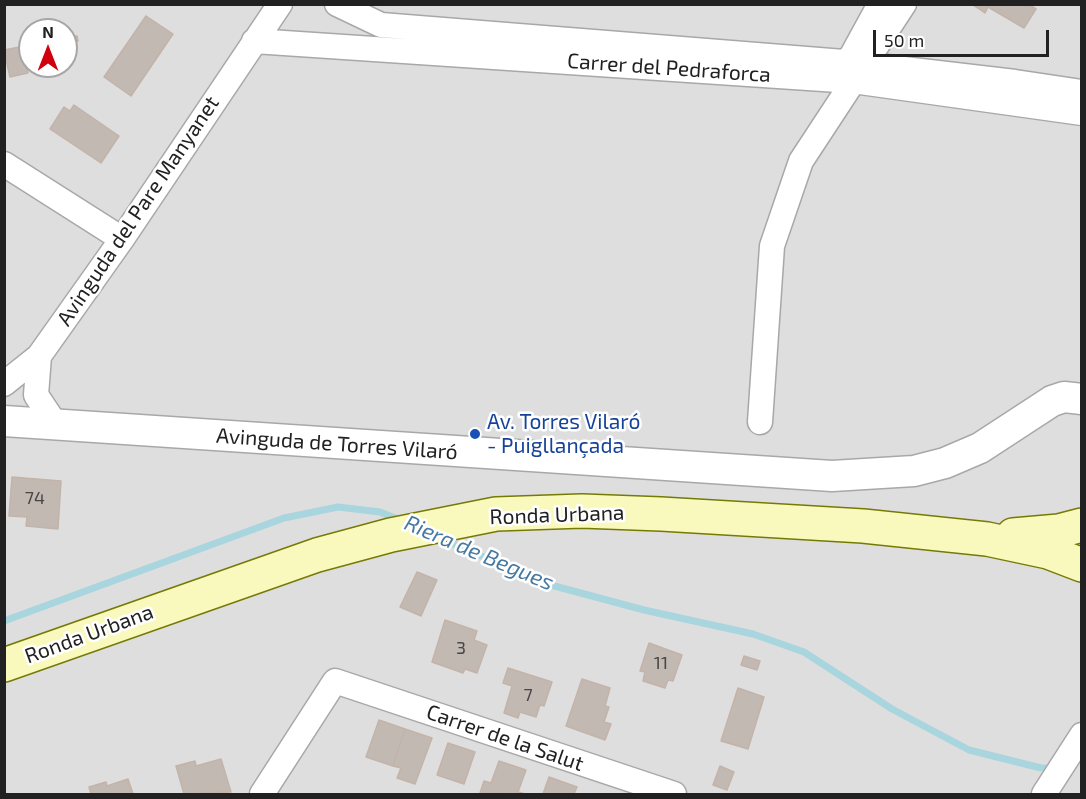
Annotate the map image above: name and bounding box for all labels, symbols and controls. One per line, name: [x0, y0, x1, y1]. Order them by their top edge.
north arrow: [18, 18, 78, 78]
scale bar: [876, 18, 1052, 56]
text: N: [42, 22, 54, 41]
text: 50 m: [884, 29, 924, 51]
street label: Carrer del Pedraforca: [566, 48, 772, 88]
street label: Avinguda del Pare Manyanet: [52, 91, 224, 331]
place label: Av. Torres Vilaró - Puigllançada: [487, 409, 640, 459]
street label: Avinguda de Torres Vilaró: [215, 423, 459, 465]
marker: Av. Torres Vilaró - Puigllançada: [468, 427, 482, 441]
house number: 74: [25, 487, 45, 509]
street label: Ronda Urbana: [489, 500, 625, 530]
water label: Riera de Begues: [400, 510, 558, 596]
street label: Ronda Urbana: [21, 599, 157, 669]
house number: 3: [456, 637, 466, 659]
house number: 11: [654, 652, 668, 674]
house number: 7: [523, 684, 533, 706]
street label: Carrer de la Salut: [423, 699, 587, 777]

